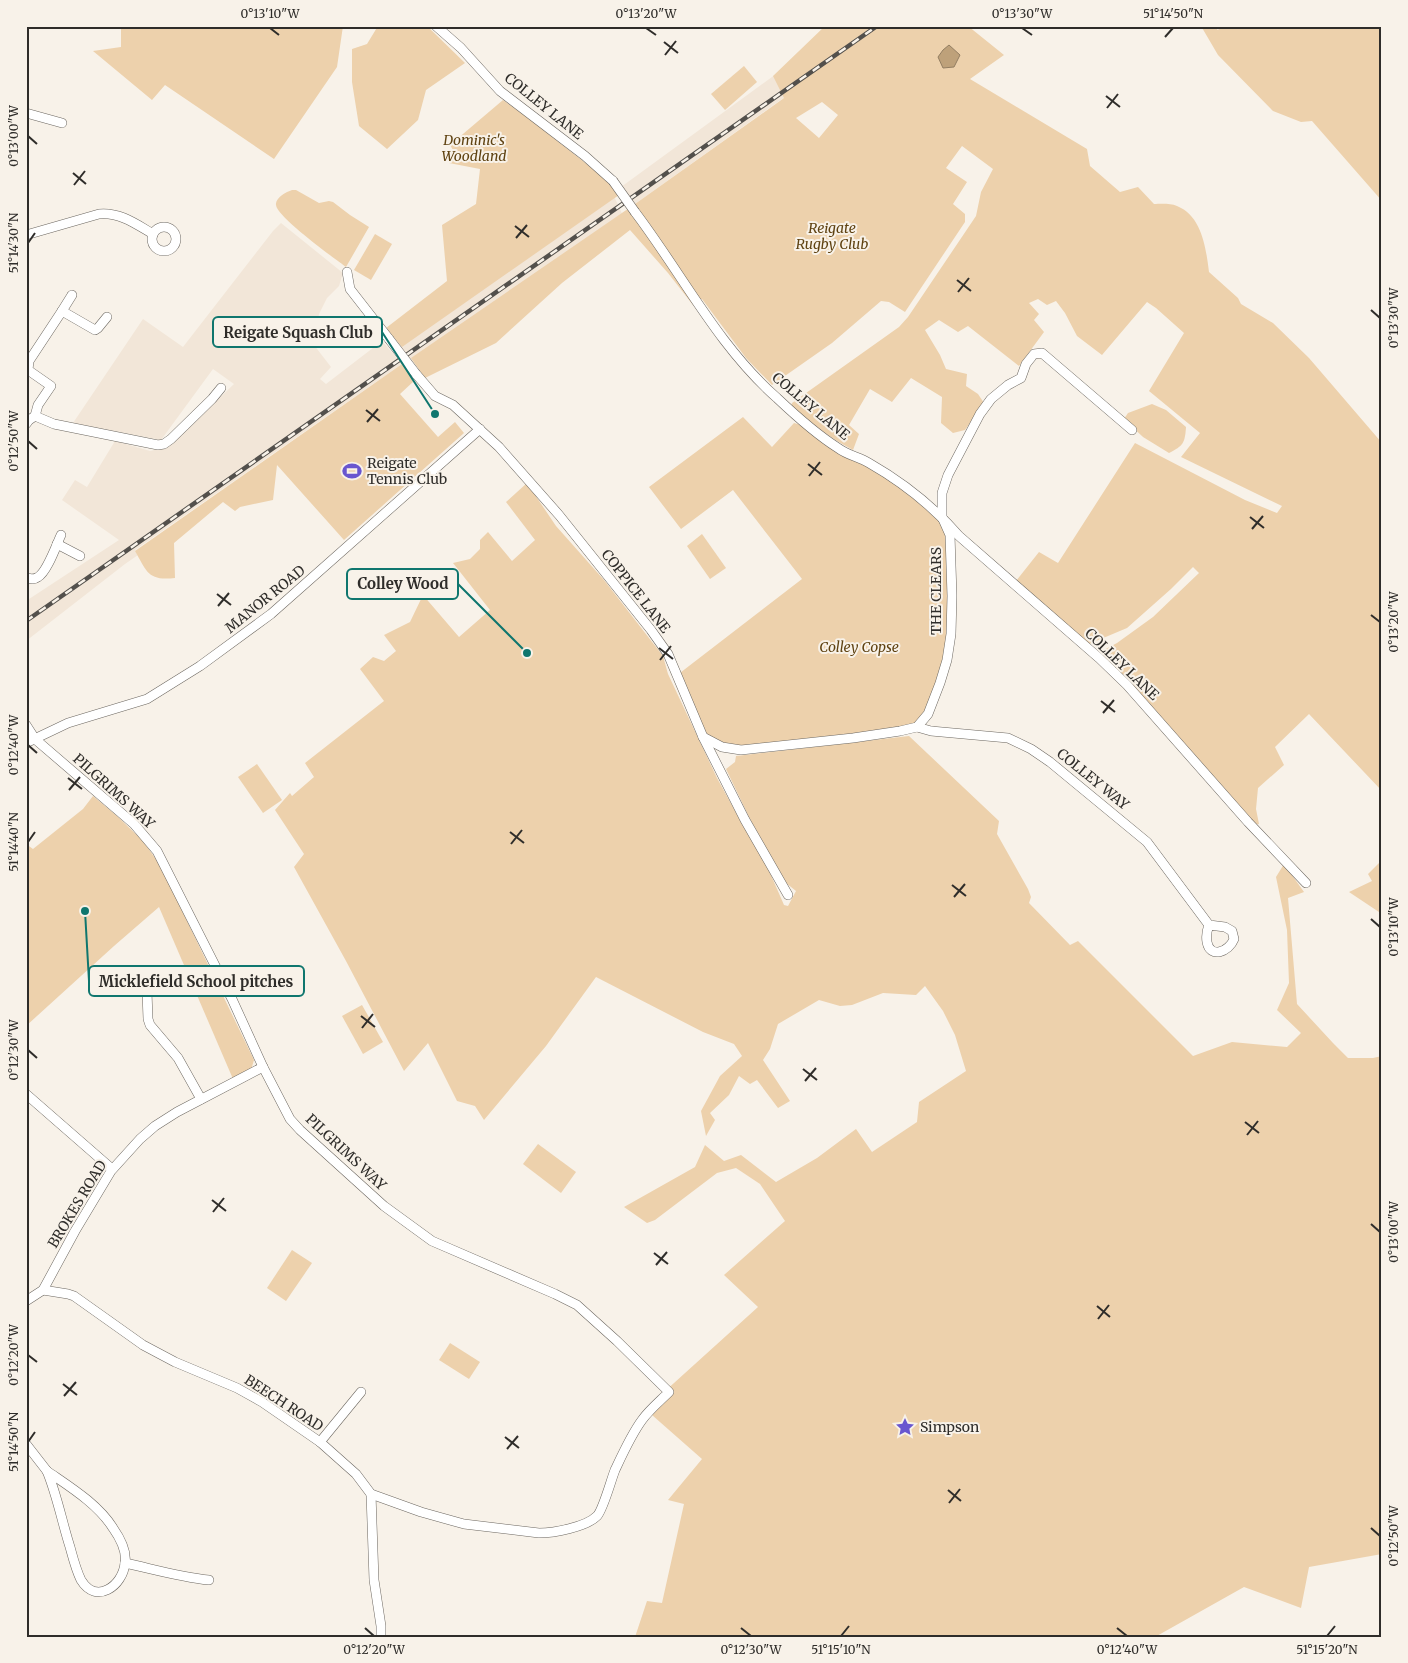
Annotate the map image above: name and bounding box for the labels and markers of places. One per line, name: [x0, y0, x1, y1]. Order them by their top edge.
callout: Reigate Squash Club: [213, 317, 382, 347]
place label: Reigate Tennis Club: [367, 454, 447, 488]
sports icon: Reigate Tennis Club: [341, 460, 363, 482]
callout: Colley Wood: [347, 569, 458, 599]
callout: Micklefield School pitches: [89, 966, 304, 996]
place icon: Simpson: [894, 1416, 916, 1438]
place label: Simpson: [920, 1418, 979, 1436]

